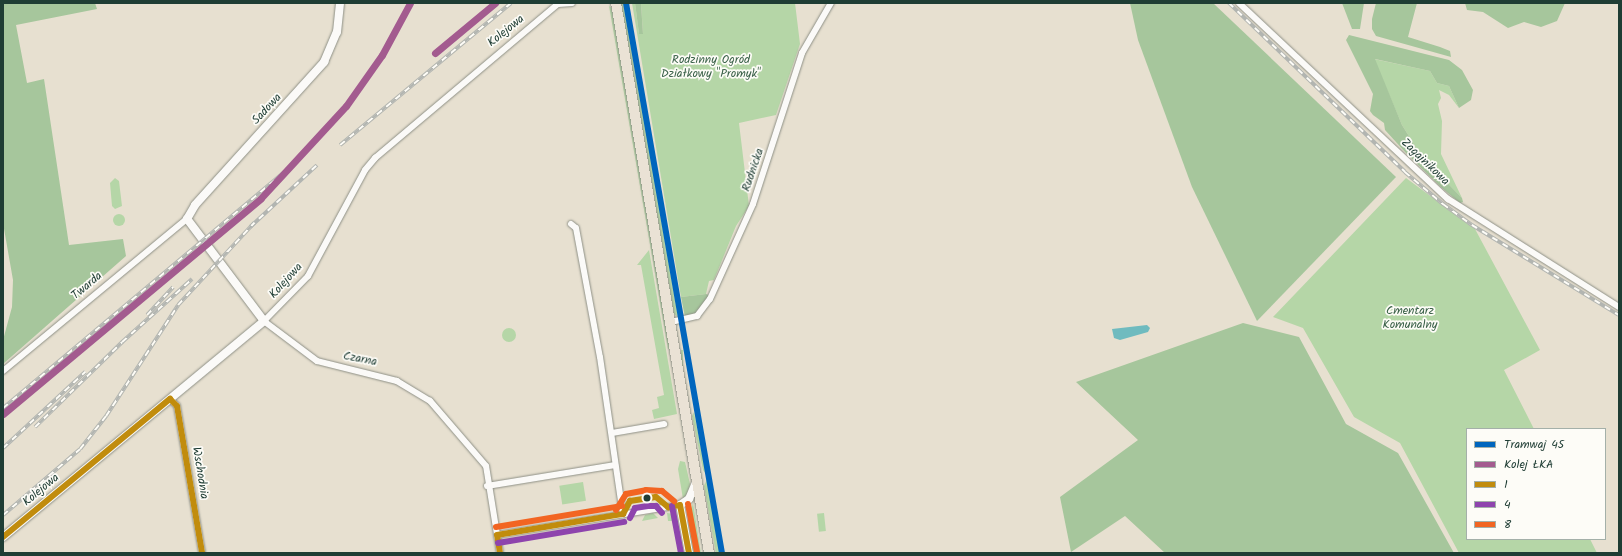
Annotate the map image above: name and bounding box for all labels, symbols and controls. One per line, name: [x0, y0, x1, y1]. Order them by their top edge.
street label: Kolejowa: [485, 12, 527, 50]
park label: Rodzinny Ogród Działkowy "Promyk": [661, 53, 761, 81]
street label: Sadowa: [249, 91, 285, 127]
street label: Zagajnikowa: [1398, 135, 1452, 189]
street label: Rudnicka: [739, 147, 767, 193]
street label: Kolejowa: [266, 260, 306, 302]
street label: Twarda: [69, 269, 105, 303]
park label: Cmentarz Komunalny: [1383, 304, 1437, 332]
street label: Czarna: [342, 349, 378, 369]
legend: [1466, 428, 1606, 540]
text: Tramwaj 45: [1504, 435, 1564, 454]
street label: Wschodnia: [189, 446, 211, 500]
text: Kolej ŁKA: [1504, 455, 1553, 474]
street label: Kolejowa: [20, 471, 62, 509]
text: 1: [1504, 475, 1508, 494]
unlabelled marker: [642, 493, 652, 503]
text: 4: [1504, 495, 1511, 514]
text: 8: [1504, 515, 1511, 534]

